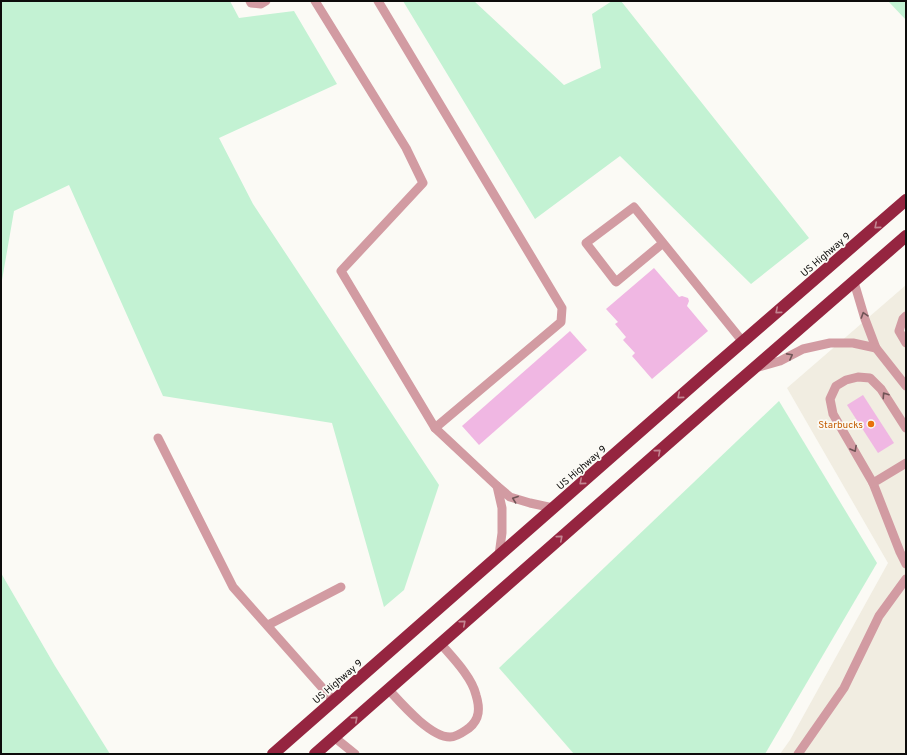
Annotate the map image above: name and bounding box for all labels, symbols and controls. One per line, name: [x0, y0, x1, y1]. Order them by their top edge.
one-way arrow: [874, 221, 881, 228]
street label: US Highway 9: [798, 230, 854, 280]
one-way arrow: [776, 306, 783, 313]
one-way arrow: [860, 312, 869, 319]
one-way arrow: [786, 353, 793, 361]
one-way arrow: [677, 392, 685, 399]
one-way arrow: [882, 392, 890, 399]
place label: Starbucks: [818, 419, 863, 432]
marker: Starbucks: [866, 419, 876, 429]
street label: US Highway 9: [554, 443, 610, 493]
one-way arrow: [849, 445, 856, 452]
one-way arrow: [653, 449, 661, 456]
one-way arrow: [580, 477, 587, 484]
one-way arrow: [512, 495, 519, 503]
one-way arrow: [556, 535, 563, 542]
one-way arrow: [458, 621, 465, 628]
street label: US Highway 9: [310, 657, 366, 707]
one-way arrow: [350, 716, 358, 723]

